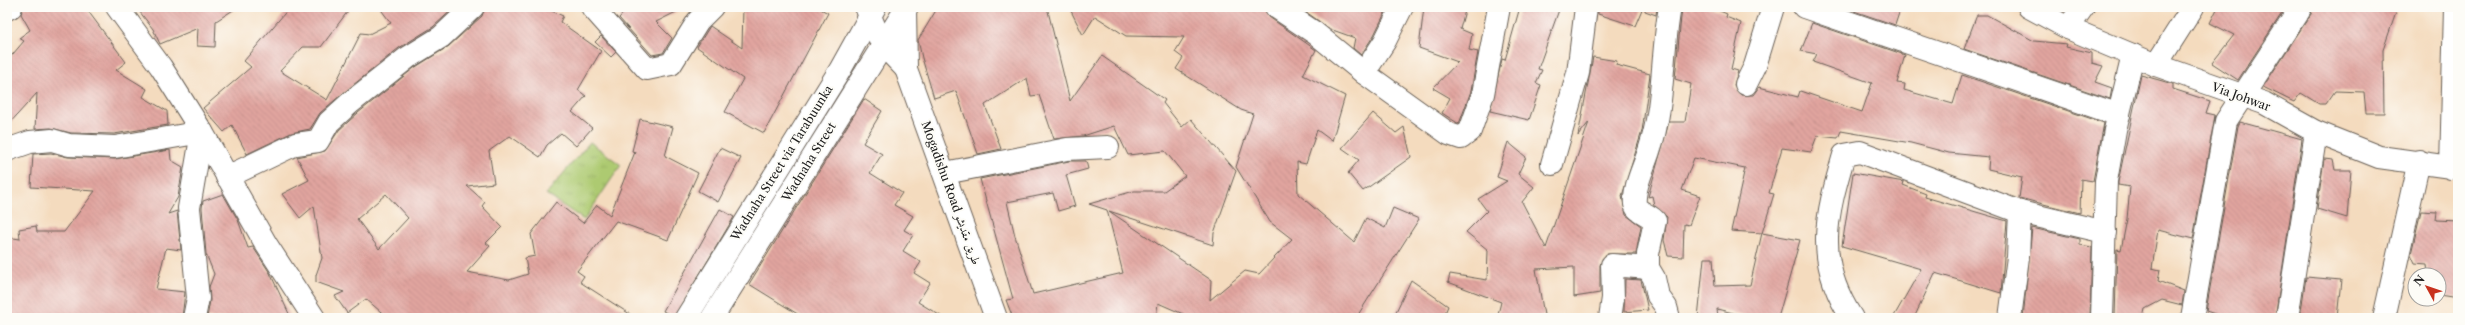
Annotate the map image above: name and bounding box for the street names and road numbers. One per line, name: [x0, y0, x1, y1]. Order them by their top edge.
street label: Via Johwar: [2209, 79, 2273, 114]
street label: Wadnaha Street via Tarabuunka: [727, 82, 836, 244]
street label: Wadnaha Street: [778, 119, 839, 205]
street label: Mogadishu Road طريق مقديشو: [918, 119, 985, 267]

